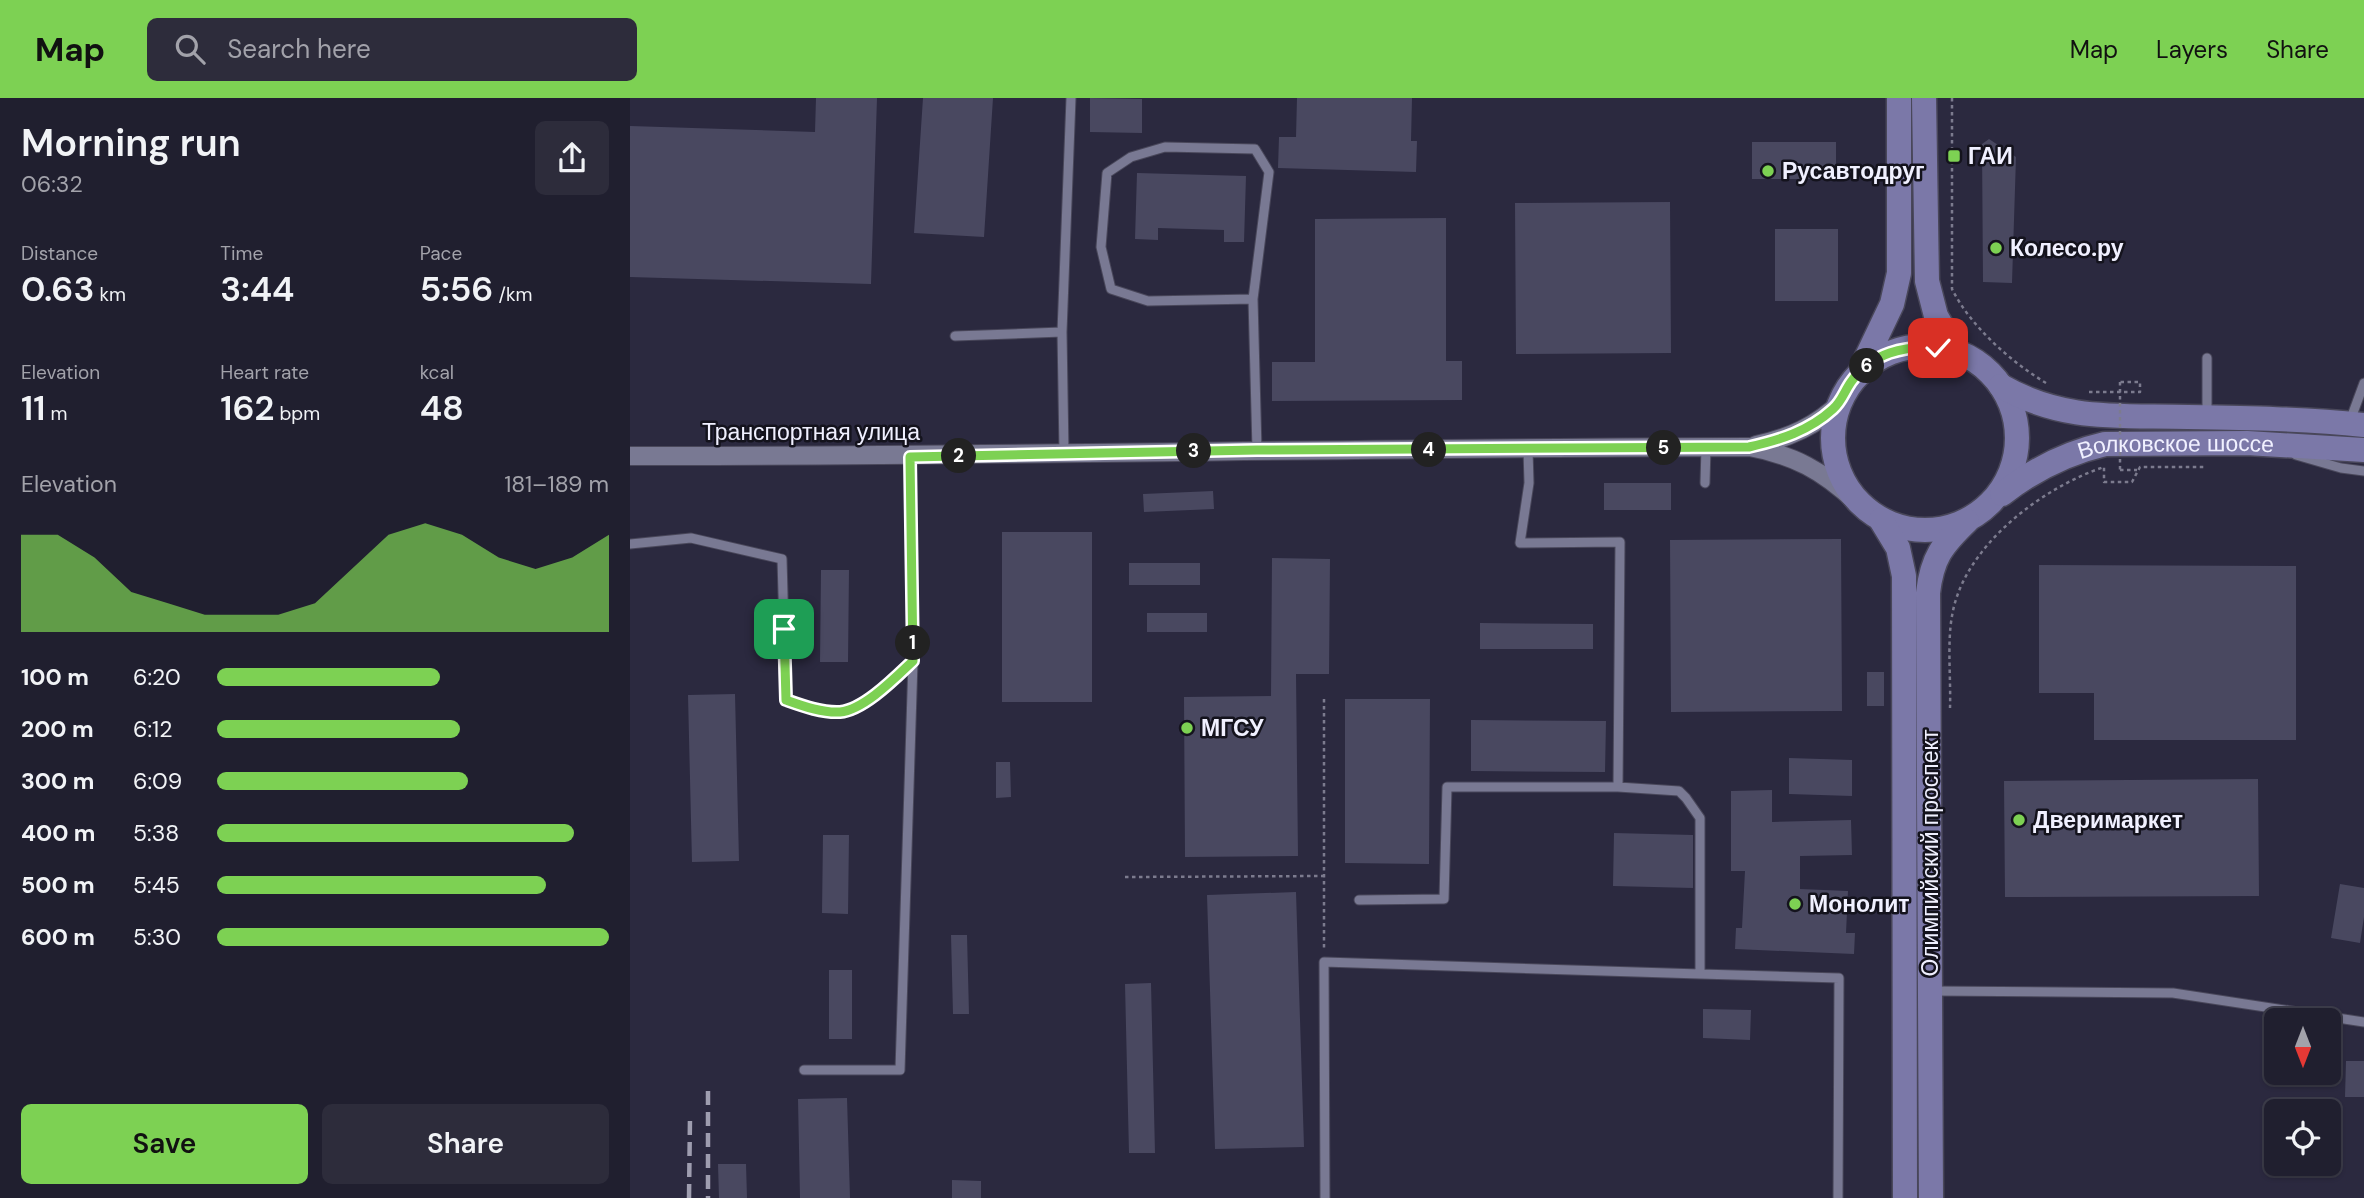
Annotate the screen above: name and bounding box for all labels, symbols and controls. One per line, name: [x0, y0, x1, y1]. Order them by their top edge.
search box: [147, 18, 637, 81]
text: Map: [35, 28, 105, 71]
icon: search: [171, 30, 209, 68]
text: Search here: [227, 32, 371, 66]
text: Map: [2070, 34, 2118, 65]
text: Layers: [2156, 34, 2228, 65]
text: Share: [2266, 34, 2329, 65]
text: Morning run: [21, 118, 241, 168]
button: share: [535, 121, 609, 195]
place label: ГАИ: [1968, 141, 2013, 171]
marker: ГАИ: [1946, 148, 1962, 164]
place label: Русавтодруг: [1782, 156, 1925, 186]
marker: Русавтодруг: [1760, 163, 1776, 179]
text: 06:32: [21, 169, 83, 199]
place label: Колесо.ру: [2010, 233, 2124, 263]
marker: Колесо.ру: [1988, 240, 2004, 256]
text: Distance: [21, 241, 98, 266]
text: Time: [220, 241, 263, 266]
text: Pace: [420, 241, 462, 266]
text: 0.63: [21, 266, 94, 312]
text: 3:44: [220, 266, 294, 312]
text: 5:56: [420, 266, 493, 312]
text: km: [94, 282, 126, 307]
text: /km: [493, 282, 532, 307]
pin: [1908, 318, 1968, 378]
icon: check: [1919, 329, 1957, 367]
pin: 6: [1850, 348, 1884, 384]
text: 6: [1860, 353, 1873, 378]
text: Elevation: [21, 360, 100, 385]
text: Heart rate: [220, 360, 309, 385]
text: kcal: [420, 360, 454, 385]
text: 11: [21, 385, 45, 431]
text: 162: [220, 385, 274, 431]
text: 48: [420, 385, 464, 431]
text: m: [45, 401, 67, 426]
text: bpm: [274, 401, 320, 426]
street label: Транспортная улица: [702, 417, 920, 447]
street label: Волковское шоссе: [2074, 428, 2275, 466]
pin: 5: [1646, 430, 1682, 466]
pin: 4: [1412, 432, 1446, 468]
pin: 3: [1176, 434, 1212, 468]
text: 5: [1658, 435, 1669, 460]
text: 4: [1422, 437, 1435, 462]
pin: 2: [942, 438, 976, 474]
text: 3: [1188, 438, 1199, 463]
text: 2: [953, 443, 964, 468]
text: Elevation: [21, 469, 117, 499]
text: 181–189 m: [504, 469, 609, 499]
pin: [754, 599, 814, 659]
icon: arrive: [765, 610, 803, 648]
pin: 1: [896, 626, 930, 660]
text: 1: [909, 630, 916, 655]
text: 100 m: [21, 662, 89, 692]
text: 6:20: [133, 662, 181, 692]
place label: МГСУ: [1201, 713, 1264, 743]
text: 200 m: [21, 714, 94, 744]
text: 6:12: [133, 714, 173, 744]
marker: МГСУ: [1179, 720, 1195, 736]
street label: Олимпийский проспект: [1915, 729, 1945, 976]
text: 300 m: [21, 766, 94, 796]
text: 6:09: [133, 766, 182, 796]
place label: Дверимаркет: [2033, 805, 2183, 835]
marker: Дверимаркет: [2011, 812, 2027, 828]
text: 400 m: [21, 818, 95, 848]
text: 5:38: [133, 818, 179, 848]
text: 500 m: [21, 870, 95, 900]
text: 5:45: [133, 870, 180, 900]
place label: Монолит: [1809, 889, 1910, 919]
marker: Монолит: [1787, 896, 1803, 912]
text: 600 m: [21, 922, 95, 952]
text: 5:30: [133, 922, 181, 952]
north arrow: [2264, 1008, 2342, 1085]
map controls: [2264, 1008, 2341, 1176]
button: locate: [2264, 1099, 2341, 1176]
button: Save: [21, 1104, 308, 1184]
button: Share: [322, 1104, 609, 1184]

